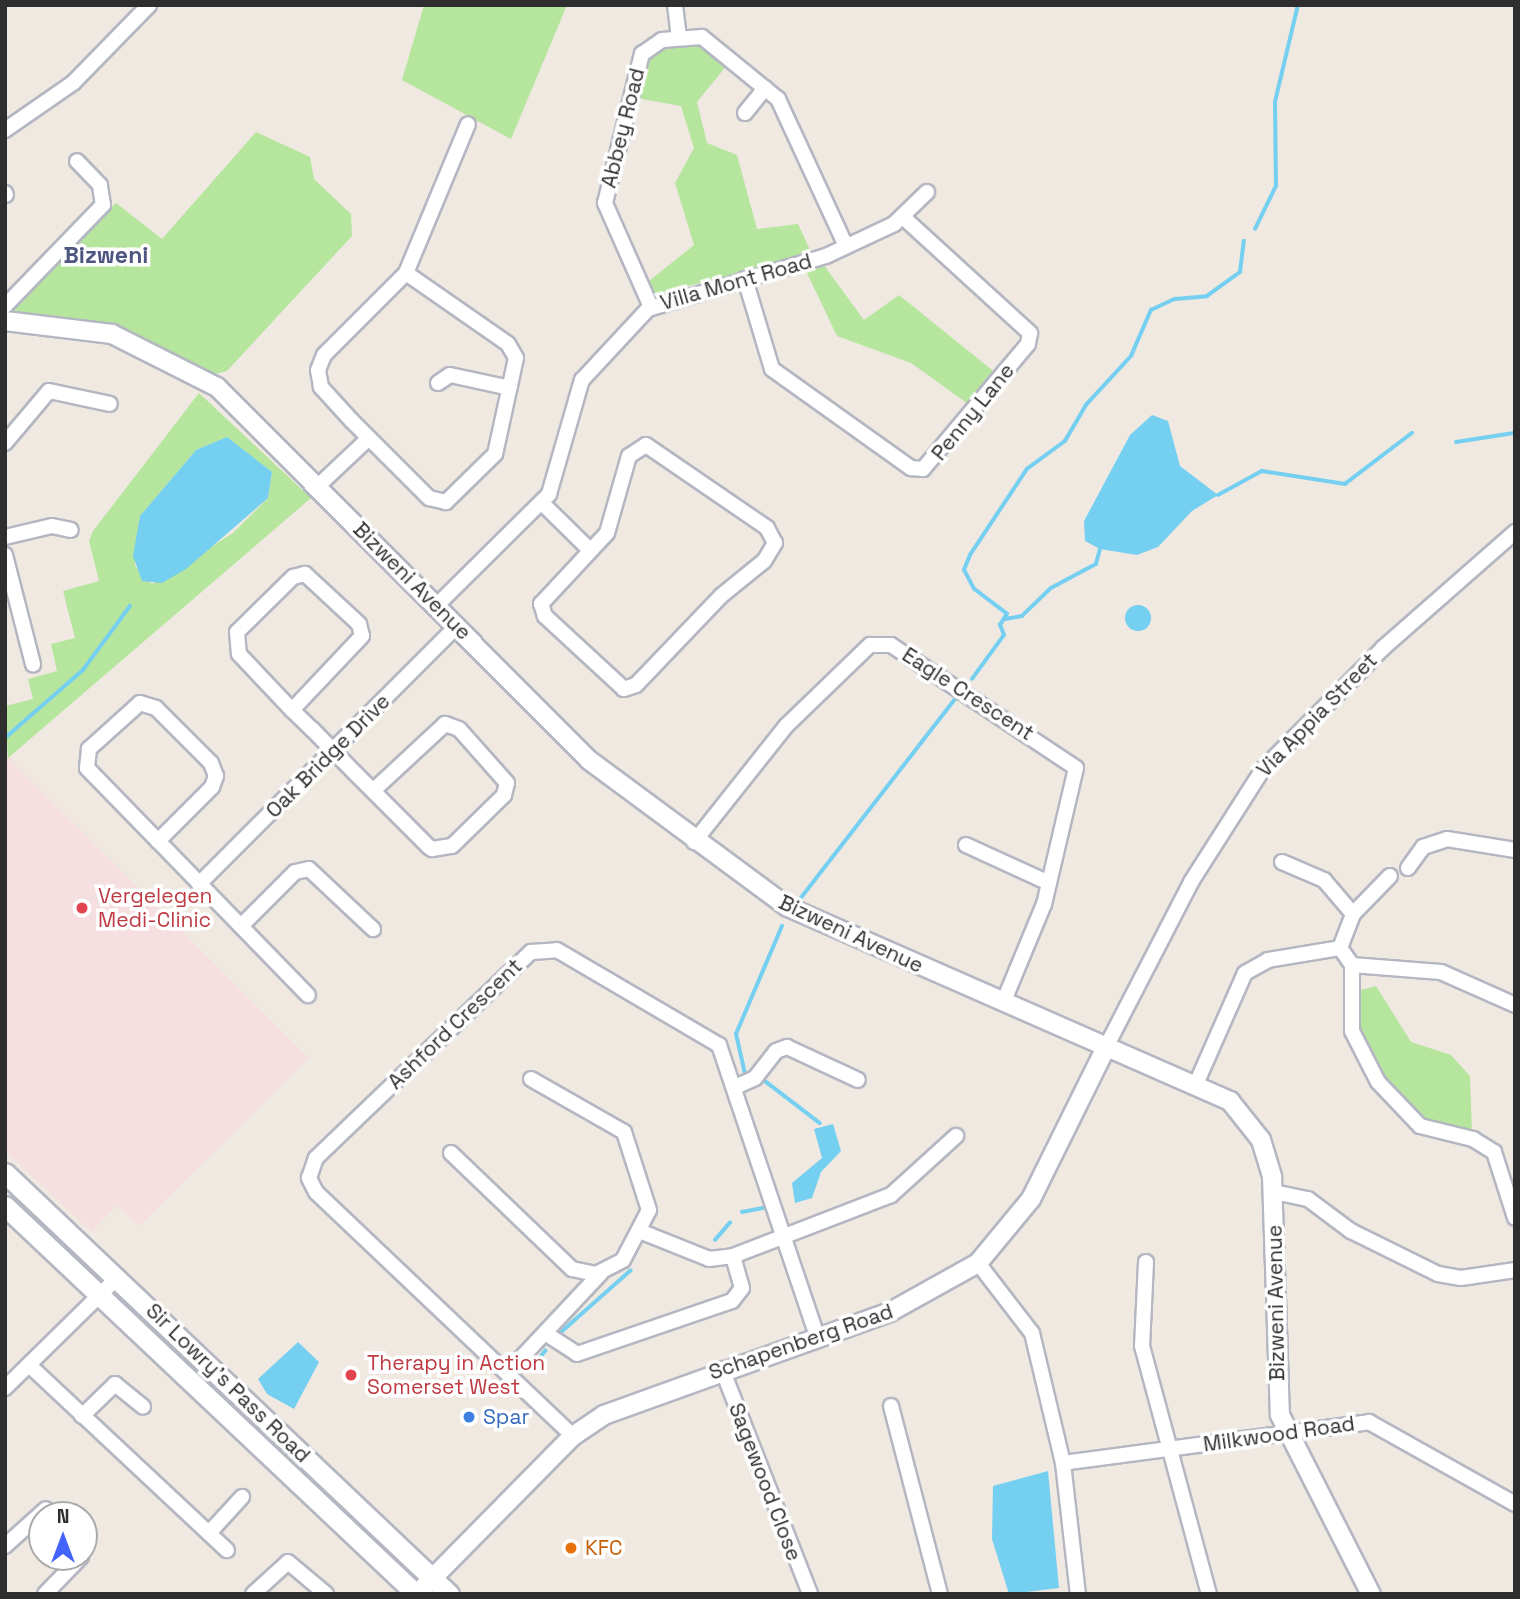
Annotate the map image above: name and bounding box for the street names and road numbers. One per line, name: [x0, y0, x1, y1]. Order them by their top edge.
street label: Abbey Road: [596, 66, 650, 190]
street label: Villa Mont Road: [657, 248, 815, 316]
street label: Penny Lane: [926, 358, 1020, 466]
street label: Bizweni Avenue: [348, 517, 476, 645]
street label: Eagle Crescent: [897, 642, 1039, 746]
street label: Via Appia Street: [1251, 648, 1383, 782]
street label: Oak Bridge Drive: [261, 689, 395, 823]
street label: Bizweni Avenue: [775, 889, 927, 979]
street label: Ashford Crescent: [383, 954, 527, 1094]
street label: Bizweni Avenue: [1262, 1224, 1290, 1382]
street label: Sir Lowry's Pass Road: [141, 1298, 315, 1468]
street label: Schapenberg Road: [706, 1299, 896, 1385]
street label: Sagewood Close: [723, 1400, 807, 1564]
street label: Milkwood Road: [1202, 1411, 1356, 1457]

